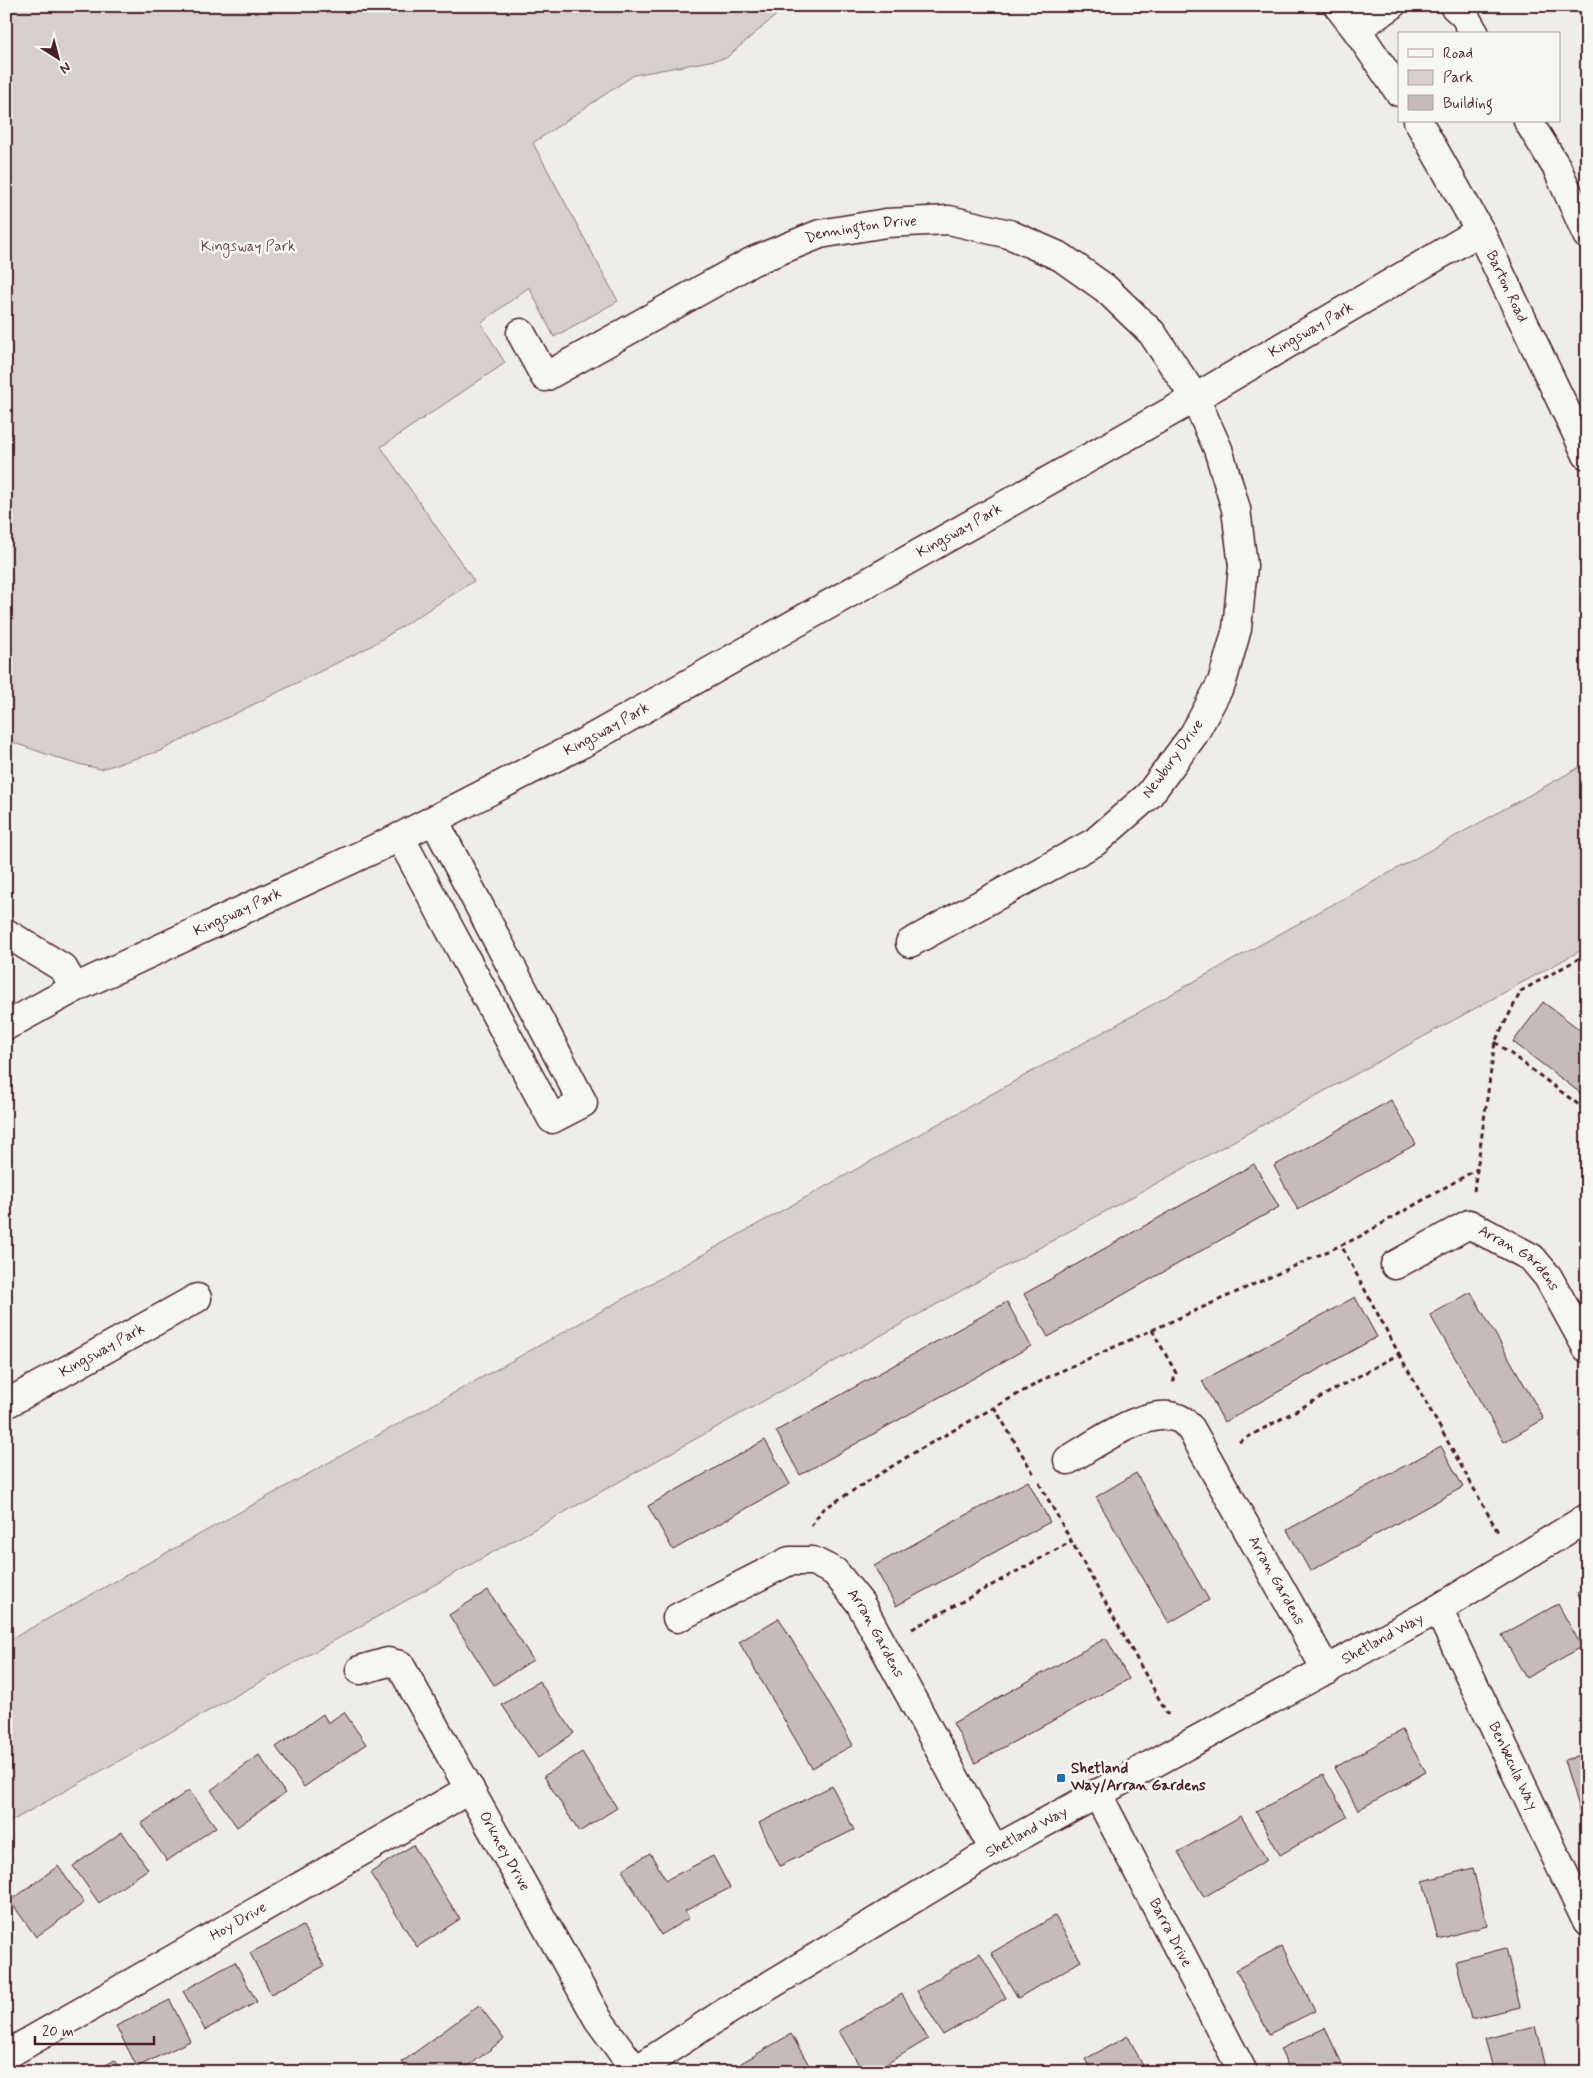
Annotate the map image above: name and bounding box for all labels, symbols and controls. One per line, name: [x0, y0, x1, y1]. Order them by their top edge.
north arrow: [32, 32, 82, 82]
legend: [1398, 32, 1560, 122]
text: Road: [1443, 44, 1473, 64]
text: N: [56, 58, 74, 78]
text: Park: [1443, 68, 1473, 88]
text: Building: [1443, 94, 1493, 115]
street label: Dennington Drive: [802, 212, 918, 249]
park label: Kingsway Park: [201, 237, 295, 258]
street label: Barton Road: [1481, 247, 1532, 326]
street label: Kingsway Park: [1265, 297, 1357, 363]
street label: Kingsway Park: [913, 499, 1006, 563]
street label: Kingsway Park: [560, 698, 653, 761]
street label: Newbury Drive: [1138, 715, 1208, 802]
street label: Kingsway Park: [190, 883, 285, 942]
street label: Arran Gardens: [1475, 1221, 1564, 1295]
street label: Kingsway Park: [56, 1319, 148, 1382]
street label: Arran Gardens: [1243, 1532, 1309, 1629]
street label: Arran Gardens: [842, 1584, 909, 1681]
street label: Shetland Way: [1338, 1609, 1427, 1669]
street label: Benbecula Way: [1483, 1719, 1542, 1813]
place label: Shetland Way/Arran Gardens: [1070, 1759, 1206, 1796]
marker: Shetland Way/Arran Gardens: [1055, 1772, 1067, 1784]
street label: Shetland Way: [982, 1802, 1071, 1863]
street label: Orkney Drive: [474, 1808, 535, 1895]
street label: Barra Drive: [1144, 1895, 1197, 1971]
street label: Hoy Drive: [207, 1897, 271, 1946]
scale bar: [35, 2013, 154, 2045]
text: 20 m: [42, 2022, 74, 2042]

